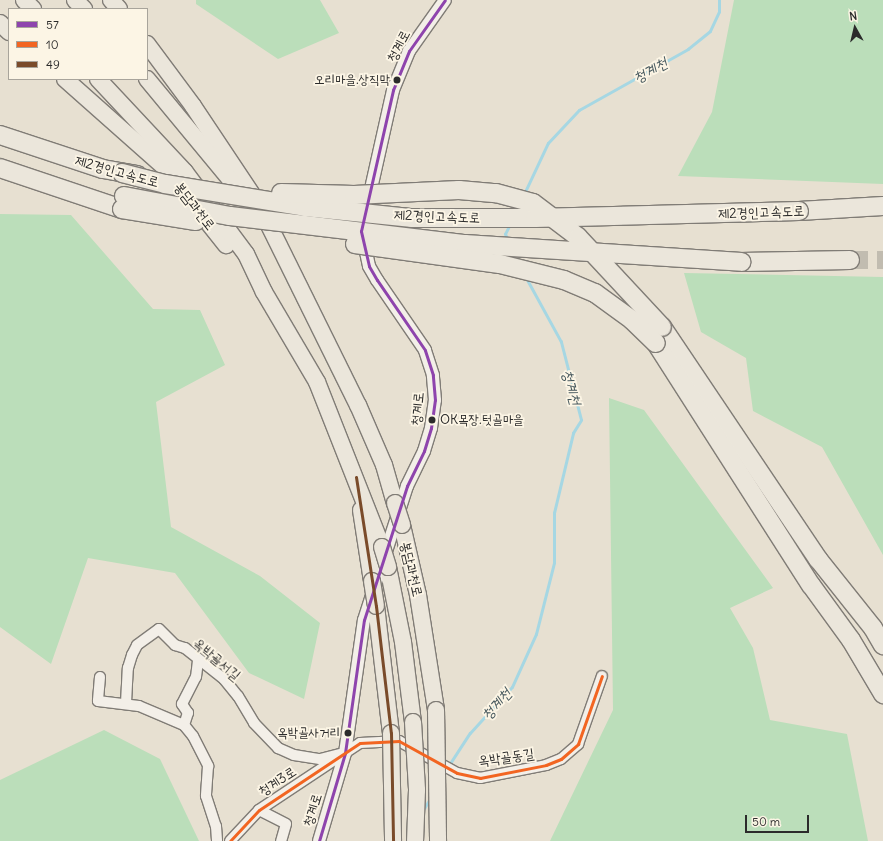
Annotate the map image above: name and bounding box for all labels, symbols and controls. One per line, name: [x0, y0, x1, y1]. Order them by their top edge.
legend: [8, 8, 148, 80]
north arrow: [835, 8, 875, 48]
text: N: [849, 9, 858, 24]
text: 57: [46, 17, 59, 32]
street label: 청계로: [383, 27, 413, 65]
text: 10: [46, 37, 59, 52]
water label: 청계천: [630, 53, 670, 87]
text: 49: [46, 57, 60, 72]
place label: 오리마을.상직막: [314, 72, 390, 88]
marker: 오리마을.상직막: [392, 75, 402, 85]
street label: 제2경인고속도로: [73, 152, 161, 190]
street label: 봉담과천로: [171, 179, 219, 233]
street label: 제2경인고속도로: [717, 202, 805, 222]
street label: 제2경인고속도로: [393, 206, 481, 226]
water label: 청계천: [559, 367, 585, 407]
street label: 청계로: [407, 391, 427, 427]
place label: OK목장.텃골마을: [440, 412, 524, 428]
marker: OK목장.텃골마을: [427, 415, 437, 425]
street label: 봉담과천로: [397, 540, 427, 598]
street label: 옥박골서길: [190, 634, 244, 684]
water label: 청계천: [477, 685, 515, 723]
place label: 옥박골사거리: [277, 725, 340, 741]
marker: 옥박골사거리: [343, 728, 353, 738]
street label: 옥박골동길: [477, 745, 535, 769]
street label: 청계3로: [255, 763, 299, 799]
street label: 청계로: [299, 791, 325, 829]
scale bar: [747, 807, 811, 833]
text: 50 m: [752, 814, 780, 829]

